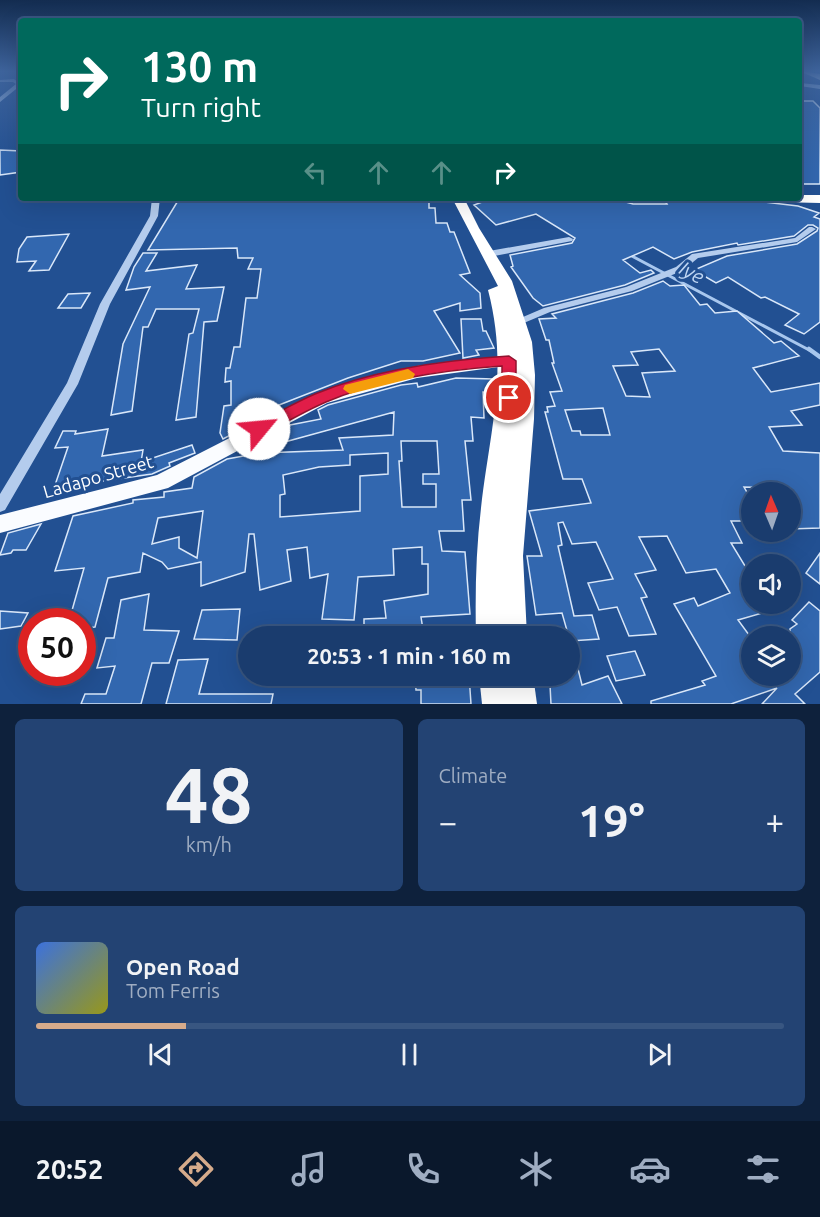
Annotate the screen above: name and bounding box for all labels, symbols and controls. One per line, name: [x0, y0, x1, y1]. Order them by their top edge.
icon: right: [42, 42, 120, 120]
text: 130 m: [141, 43, 258, 90]
text: Turn right: [141, 92, 261, 122]
icon: left: [299, 156, 332, 189]
icon: ahead: [362, 156, 395, 189]
icon: ahead: [425, 156, 458, 189]
icon: right: [488, 156, 521, 189]
water label: Iye: [676, 256, 708, 288]
pin: [483, 372, 534, 423]
icon: arrive: [492, 381, 525, 414]
position arrow: [227, 397, 291, 461]
street label: Ladapo Street: [41, 451, 155, 501]
north arrow: [741, 482, 801, 542]
map controls: [741, 482, 801, 686]
button: sound: [741, 554, 801, 614]
speed limit sign: 50: [18, 608, 96, 686]
button: layers: [741, 626, 801, 686]
text: 20:53 · 1 min · 160 m: [307, 643, 511, 668]
text: 48: [165, 750, 253, 838]
text: Climate: [439, 764, 507, 787]
text: 19°: [578, 795, 645, 846]
text: −: [439, 803, 457, 840]
text: +: [765, 803, 784, 840]
text: km/h: [186, 833, 232, 856]
text: Open Road: [126, 954, 240, 979]
text: Tom Ferris: [126, 979, 220, 1002]
icon: previous: [144, 1038, 177, 1071]
icon: pause: [393, 1038, 426, 1071]
icon: next: [643, 1038, 676, 1071]
icon: directions: [175, 1148, 217, 1190]
icon: music: [288, 1148, 330, 1190]
icon: phone: [402, 1148, 444, 1190]
icon: climate: [515, 1148, 557, 1190]
icon: car: [629, 1148, 671, 1190]
icon: filters: [742, 1148, 784, 1190]
text: 20:52: [36, 1154, 103, 1184]

